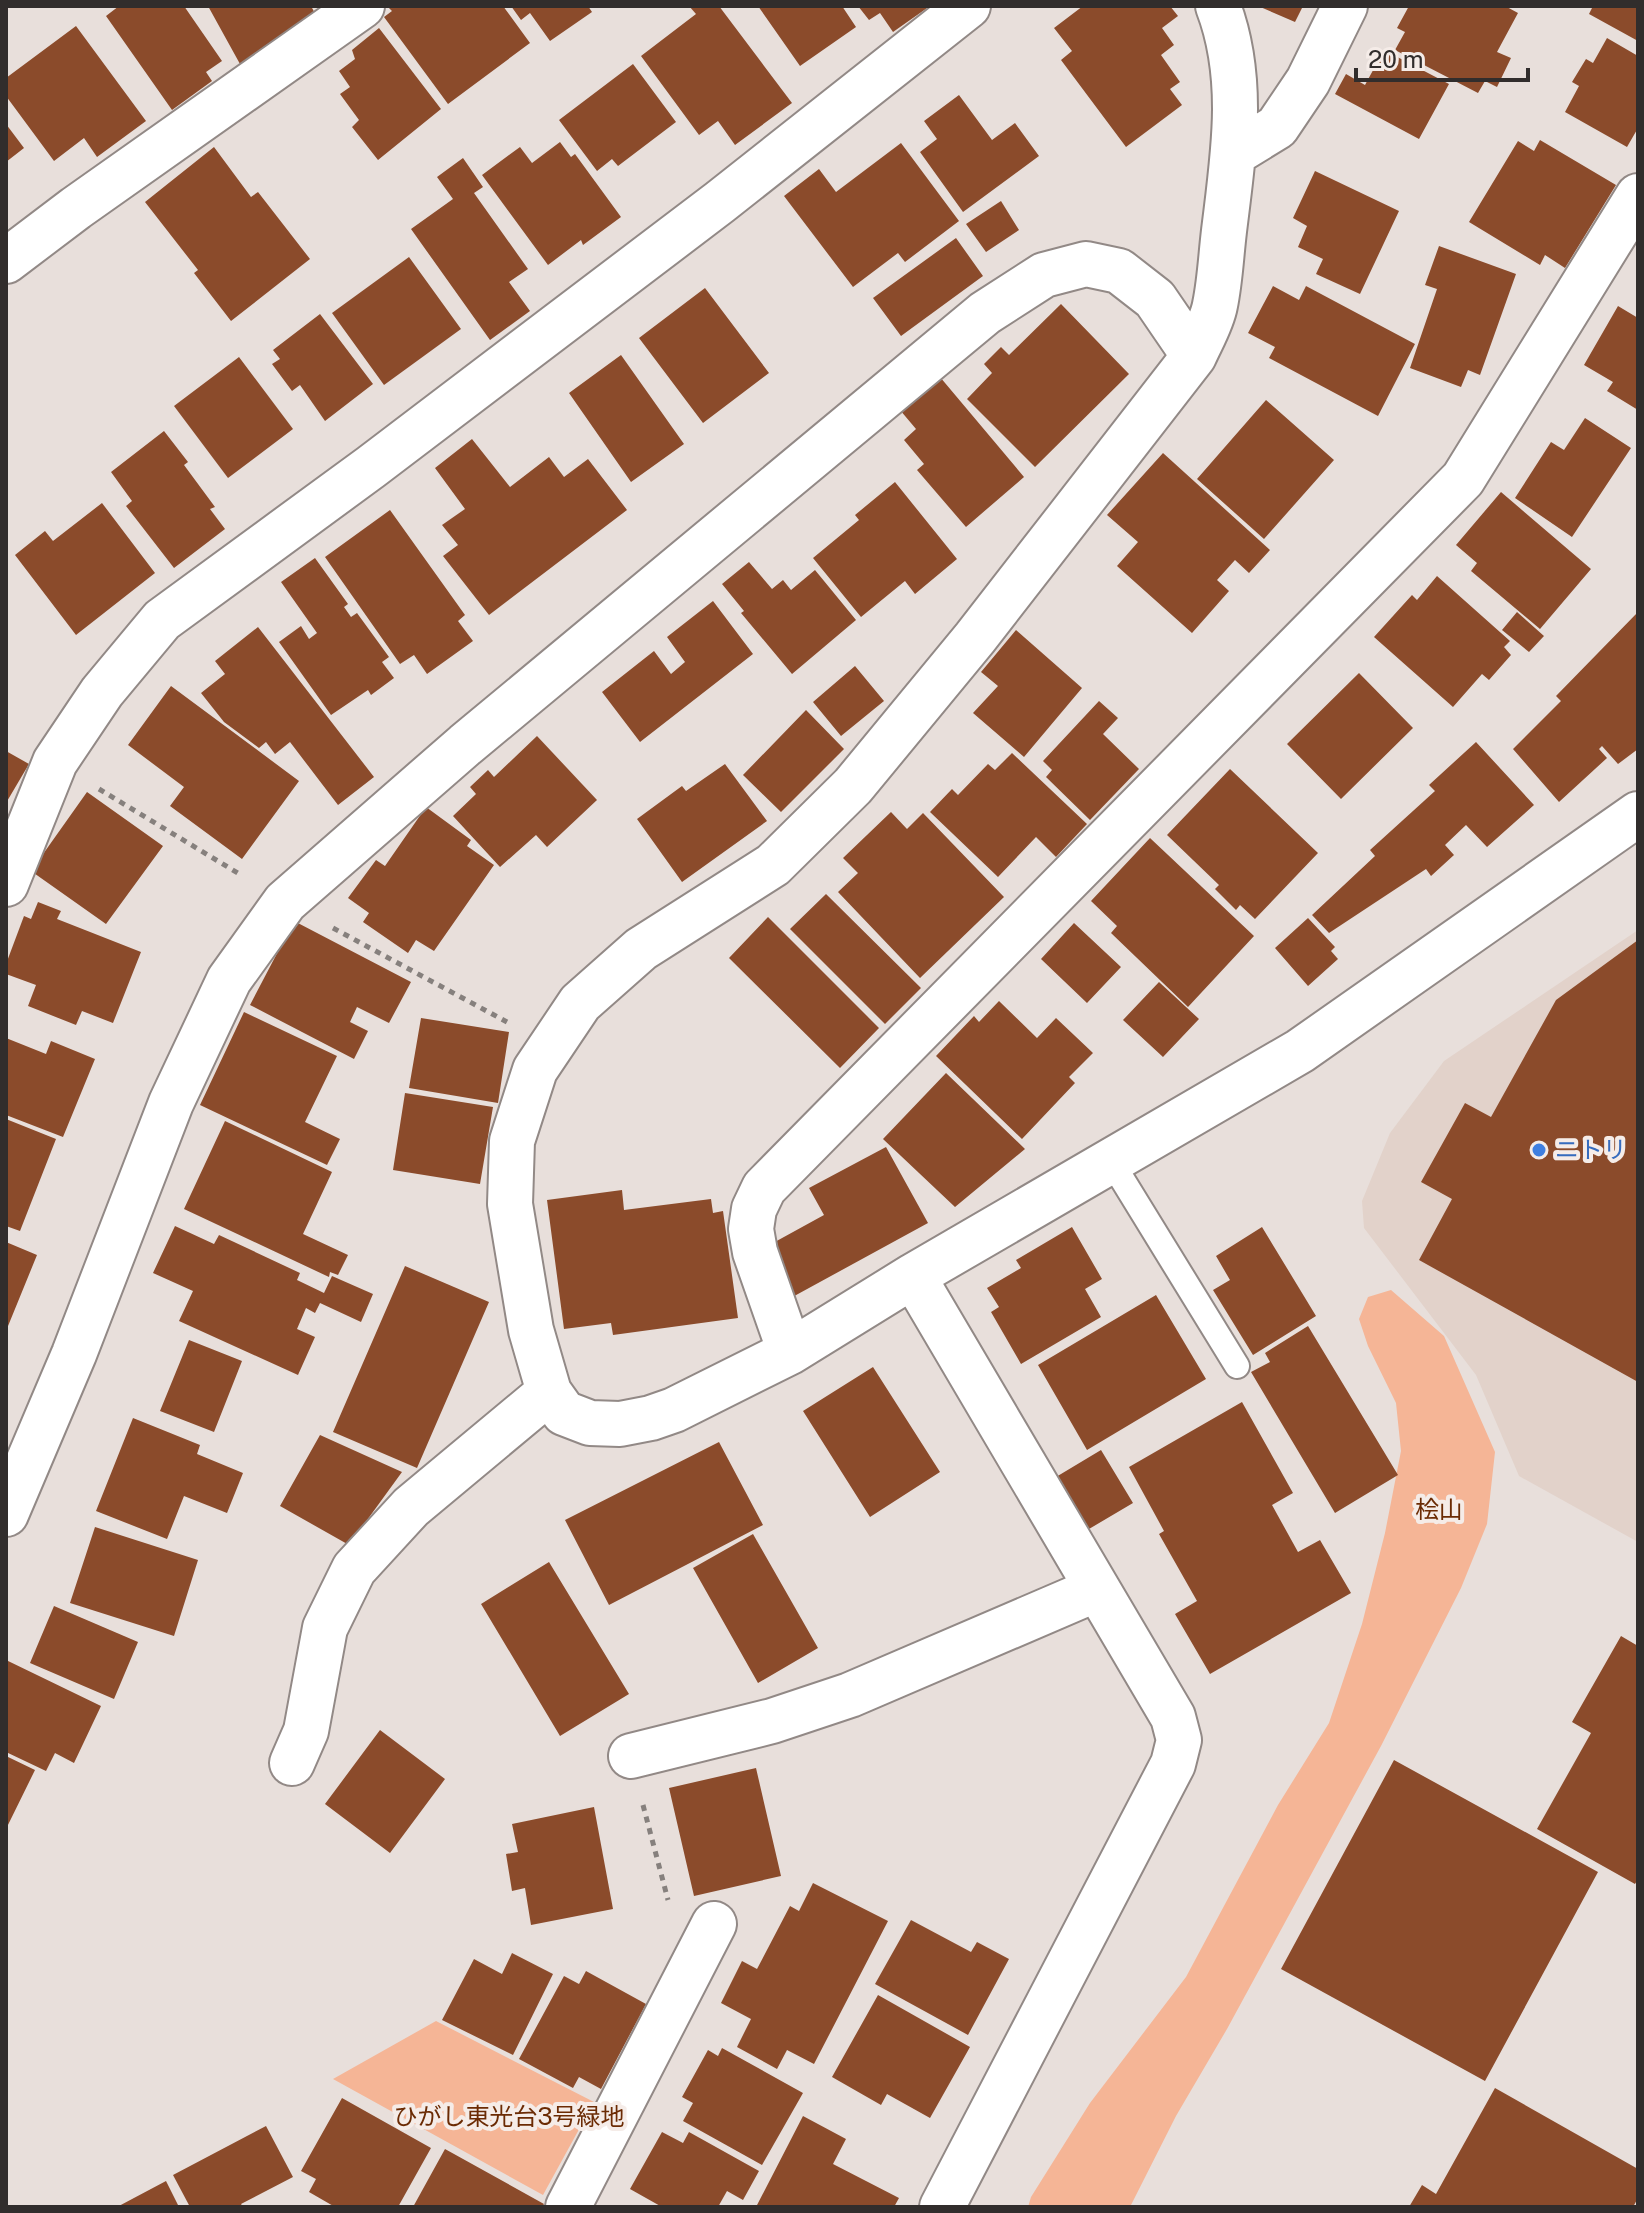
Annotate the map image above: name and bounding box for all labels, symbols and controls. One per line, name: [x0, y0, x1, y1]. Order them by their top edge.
scale bar: [1356, 32, 1528, 82]
text: 20 m: [1368, 45, 1424, 73]
place label: ニトリ: [1555, 1135, 1627, 1163]
marker: ニトリ: [1530, 1141, 1548, 1159]
park label: 桧山: [1415, 1495, 1463, 1523]
park label: ひがし東光台3号緑地: [393, 2102, 625, 2130]

